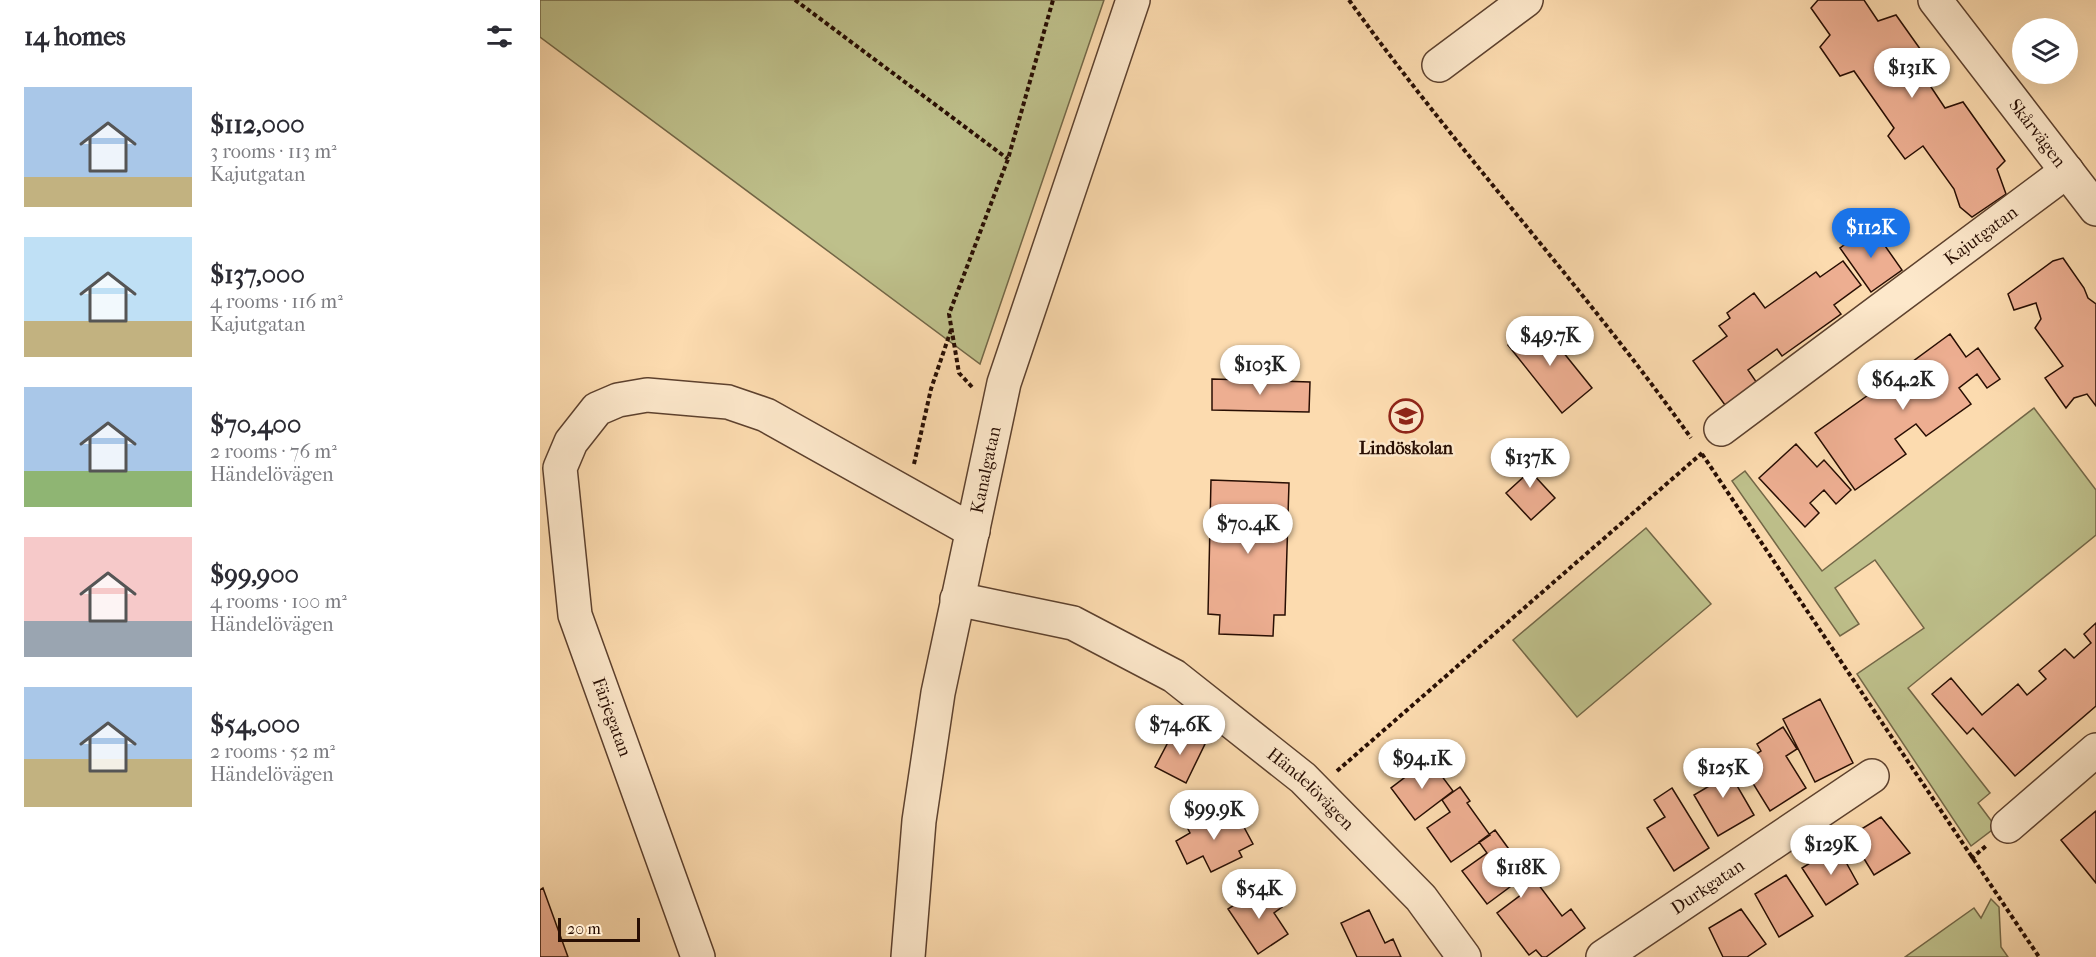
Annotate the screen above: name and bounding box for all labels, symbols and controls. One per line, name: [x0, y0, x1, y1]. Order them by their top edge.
map controls: [2012, 18, 2078, 84]
button: layers: [2012, 18, 2078, 84]
icon: filters: [483, 20, 516, 53]
text: 14 homes: [24, 21, 126, 52]
pin: $131K: [1870, 48, 1954, 99]
text: $131K: [1888, 56, 1936, 79]
street label: Skårvägen: [2004, 95, 2070, 172]
text: $112,000: [210, 109, 305, 140]
icon: home: [72, 111, 144, 183]
text: 3 rooms · 113 m²: [210, 140, 337, 163]
text: Kajutgatan: [210, 163, 305, 186]
street label: Kajutgatan: [1940, 201, 2022, 270]
pin: $112K: [1829, 208, 1913, 259]
text: $112K: [1846, 216, 1896, 239]
text: $137,000: [210, 259, 305, 290]
icon: home: [72, 261, 144, 333]
text: 4 rooms · 116 m²: [210, 290, 343, 313]
text: Kajutgatan: [210, 313, 305, 336]
pin: $49.7K: [1501, 316, 1599, 367]
text: $49.7K: [1520, 324, 1580, 347]
pin: $103K: [1218, 345, 1302, 396]
text: $103K: [1234, 353, 1286, 376]
pin: $64.2K: [1854, 360, 1952, 411]
text: $64.2K: [1872, 368, 1934, 391]
school or university icon: Lindöskolan: [1388, 398, 1424, 434]
text: $70,400: [210, 409, 301, 440]
icon: home: [72, 411, 144, 483]
street label: Kanalgatan: [967, 424, 1006, 515]
place label: Lindöskolan: [1359, 438, 1453, 459]
pin: $137K: [1488, 438, 1572, 489]
text: 2 rooms · 76 m²: [210, 440, 337, 463]
text: $137K: [1505, 446, 1555, 469]
text: Händelövägen: [210, 463, 334, 486]
pin: $70.4K: [1199, 504, 1297, 555]
text: $70.4K: [1217, 512, 1279, 535]
text: $99,900: [210, 559, 299, 590]
icon: home: [72, 561, 144, 633]
text: 4 rooms · 100 m²: [210, 590, 347, 613]
text: Händelövägen: [210, 613, 334, 636]
street label: Färjegatan: [588, 675, 636, 760]
pin: $74.6K: [1131, 705, 1229, 756]
text: $54,000: [210, 709, 300, 740]
icon: home: [72, 711, 144, 783]
text: $74.6K: [1149, 713, 1211, 736]
pin: $94.1K: [1373, 739, 1471, 790]
text: 2 rooms · 52 m²: [210, 740, 335, 763]
street label: Händelövägen: [1263, 744, 1359, 835]
text: $94.1K: [1392, 747, 1452, 770]
pin: $125K: [1681, 748, 1765, 799]
text: $125K: [1697, 756, 1749, 779]
text: Händelövägen: [210, 763, 334, 786]
pin: $99.9K: [1165, 790, 1263, 841]
text: $99.9K: [1184, 798, 1244, 821]
pin: $129K: [1789, 825, 1873, 876]
text: $129K: [1804, 833, 1858, 856]
pin: $118K: [1479, 848, 1563, 899]
street label: Durkgatan: [1667, 855, 1749, 919]
text: $118K: [1496, 856, 1546, 879]
pin: $54K: [1223, 869, 1295, 920]
text: $54K: [1236, 877, 1282, 900]
scale bar: [558, 915, 640, 942]
text: 20 m: [567, 919, 601, 938]

